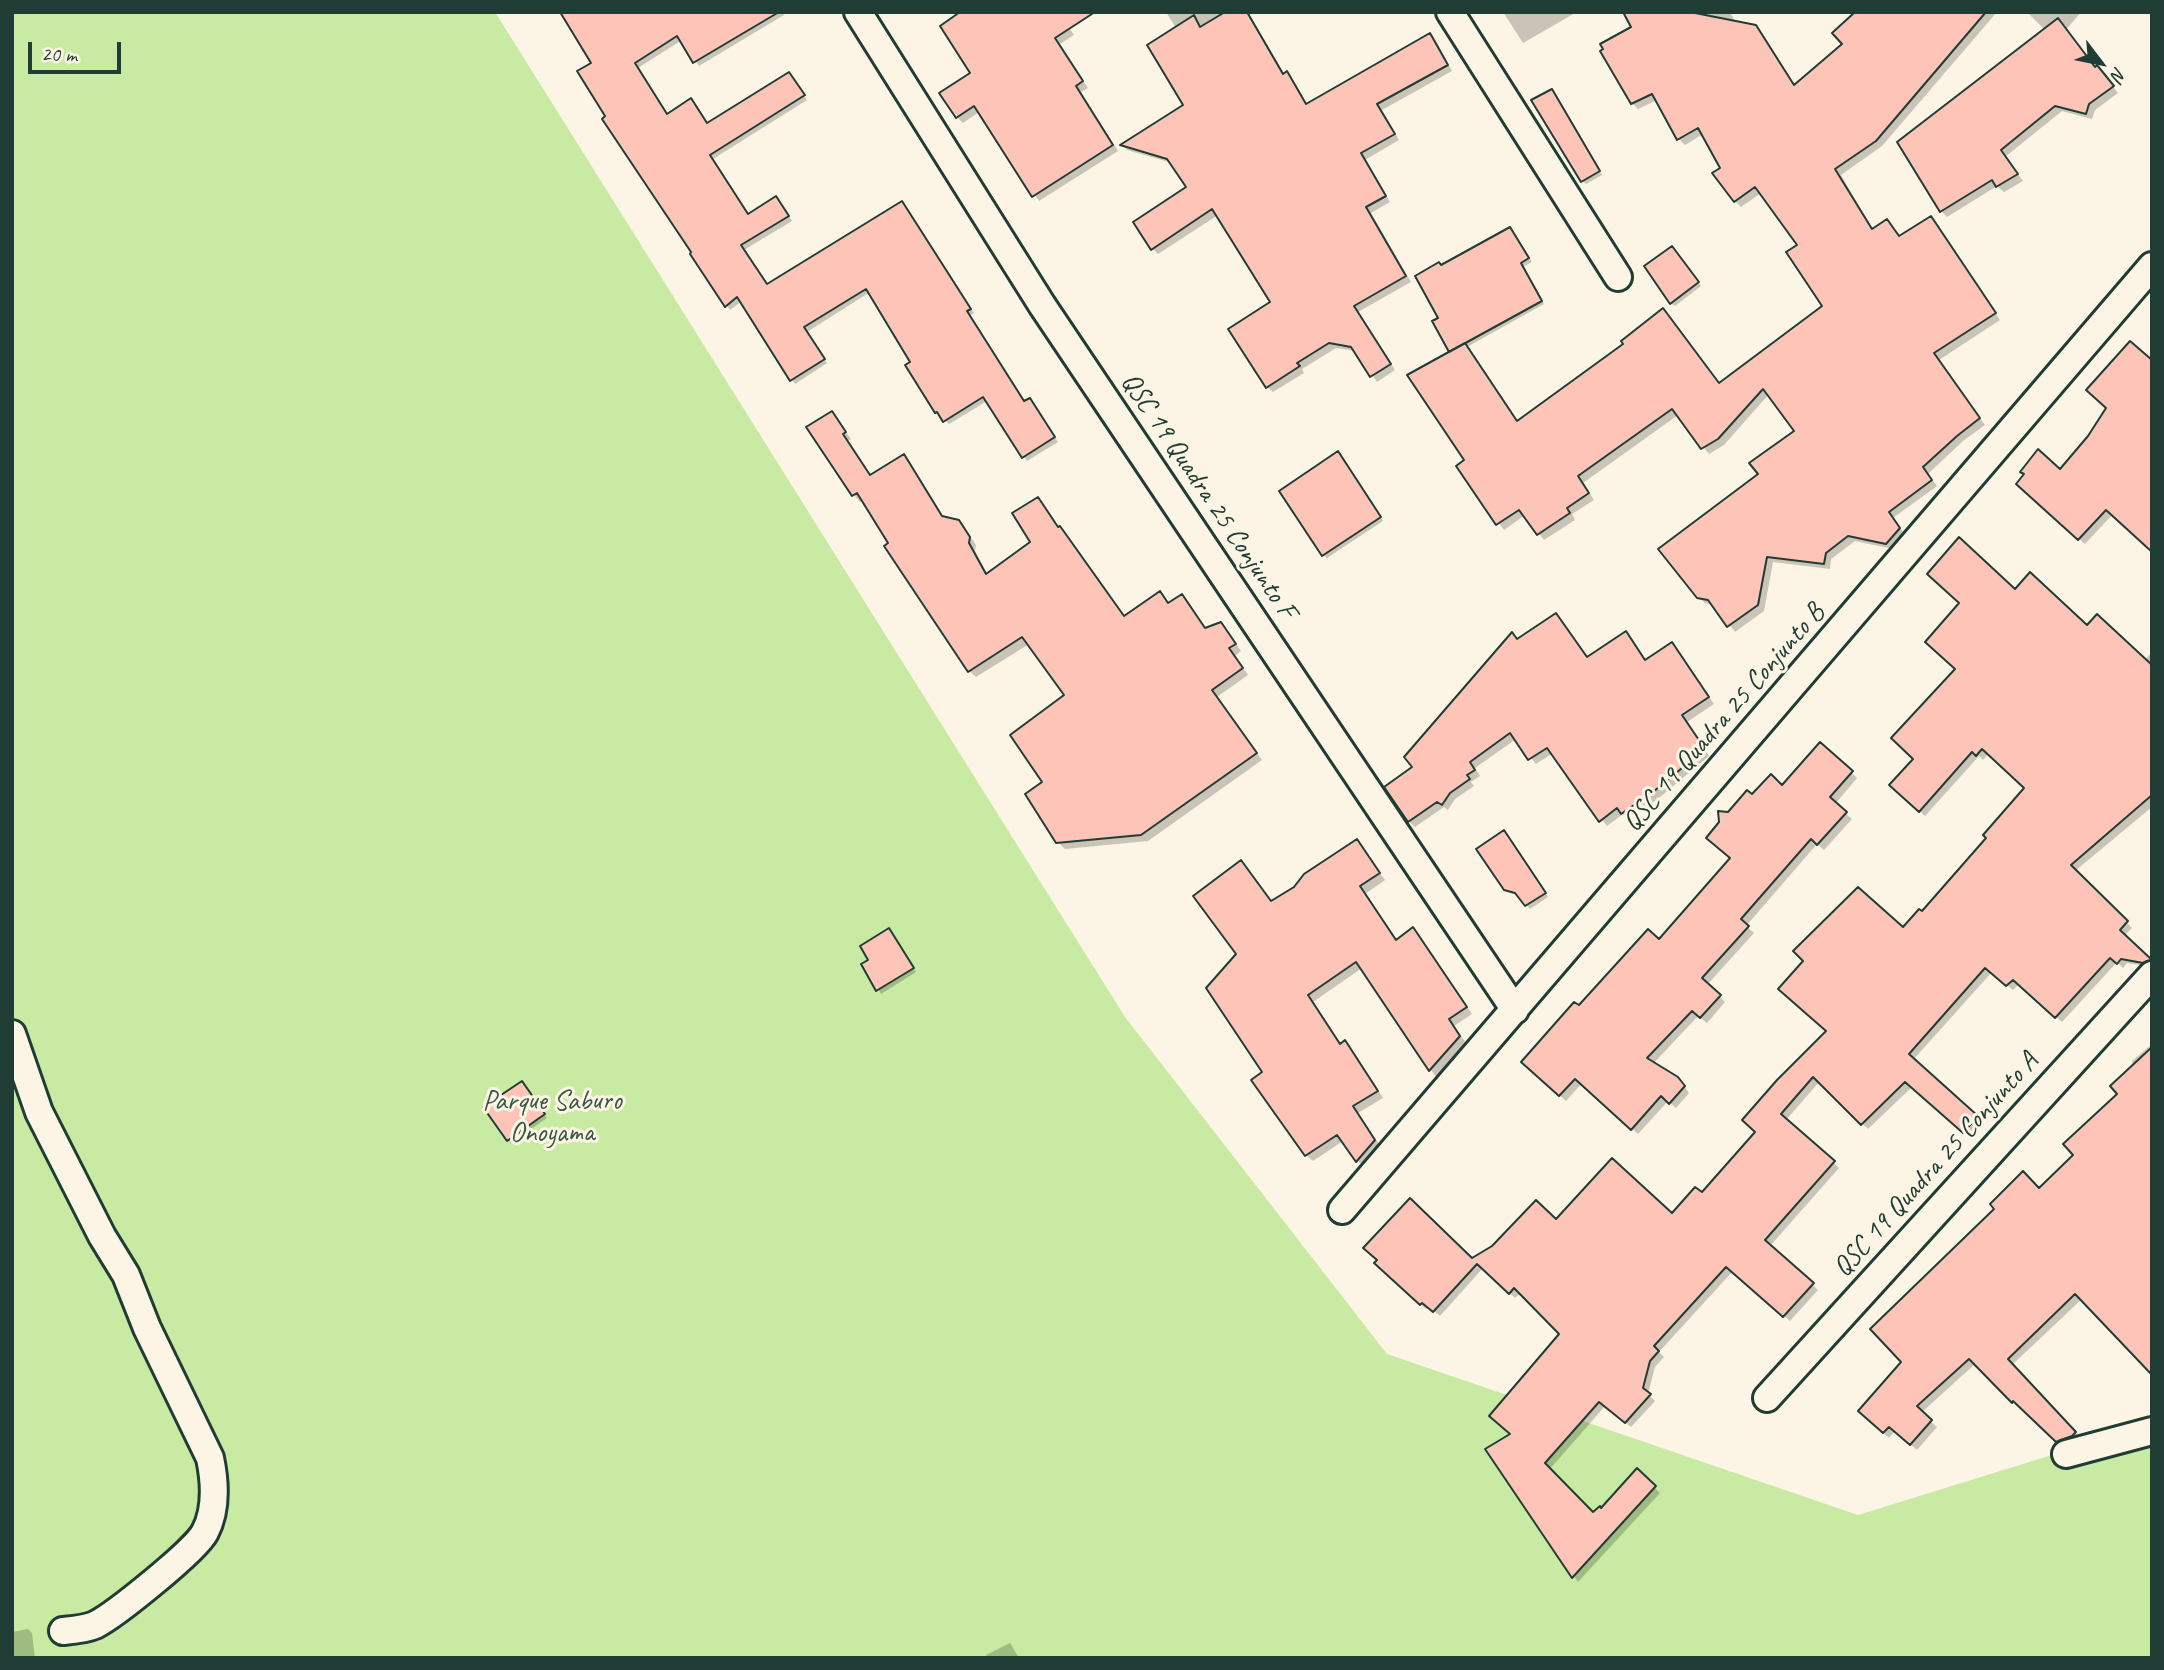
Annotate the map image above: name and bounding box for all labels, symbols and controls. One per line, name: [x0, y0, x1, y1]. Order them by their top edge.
scale bar: [32, 28, 124, 72]
north arrow: [2066, 28, 2136, 98]
text: 20 m: [41, 41, 77, 67]
text: N: [2106, 63, 2132, 85]
street label: QSC 19 Quadra 25 Conjunto F: [1113, 367, 1303, 625]
street label: QSC 19 Quadra 25 Conjunto B: [1616, 597, 1832, 839]
street label: QSC 19 Quadra 25 Conjunto A: [1826, 1046, 2046, 1284]
park label: Parque Saburo Onoyama: [482, 1085, 622, 1151]

